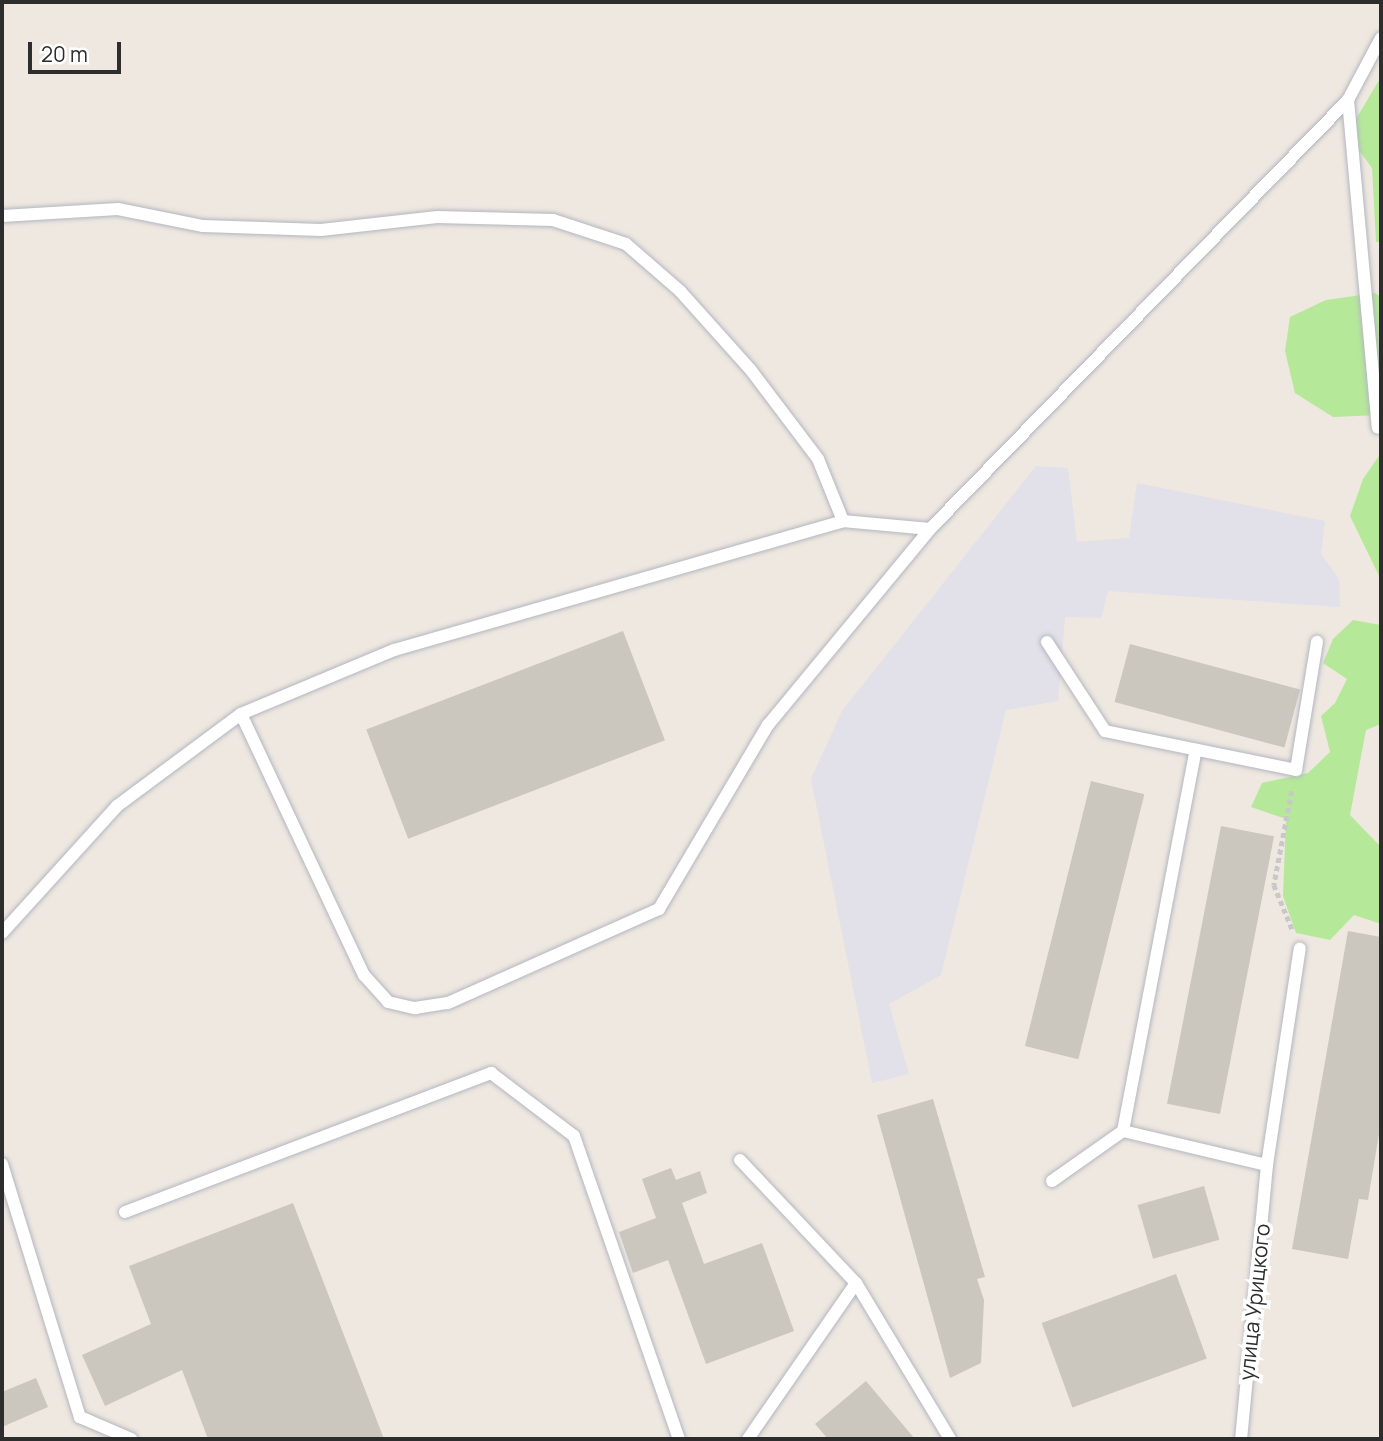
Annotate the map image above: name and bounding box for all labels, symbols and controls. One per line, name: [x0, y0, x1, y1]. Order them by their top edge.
scale bar: [32, 28, 124, 72]
text: 20 m: [41, 40, 88, 68]
street label: улица Урицкого: [1233, 1222, 1275, 1382]

